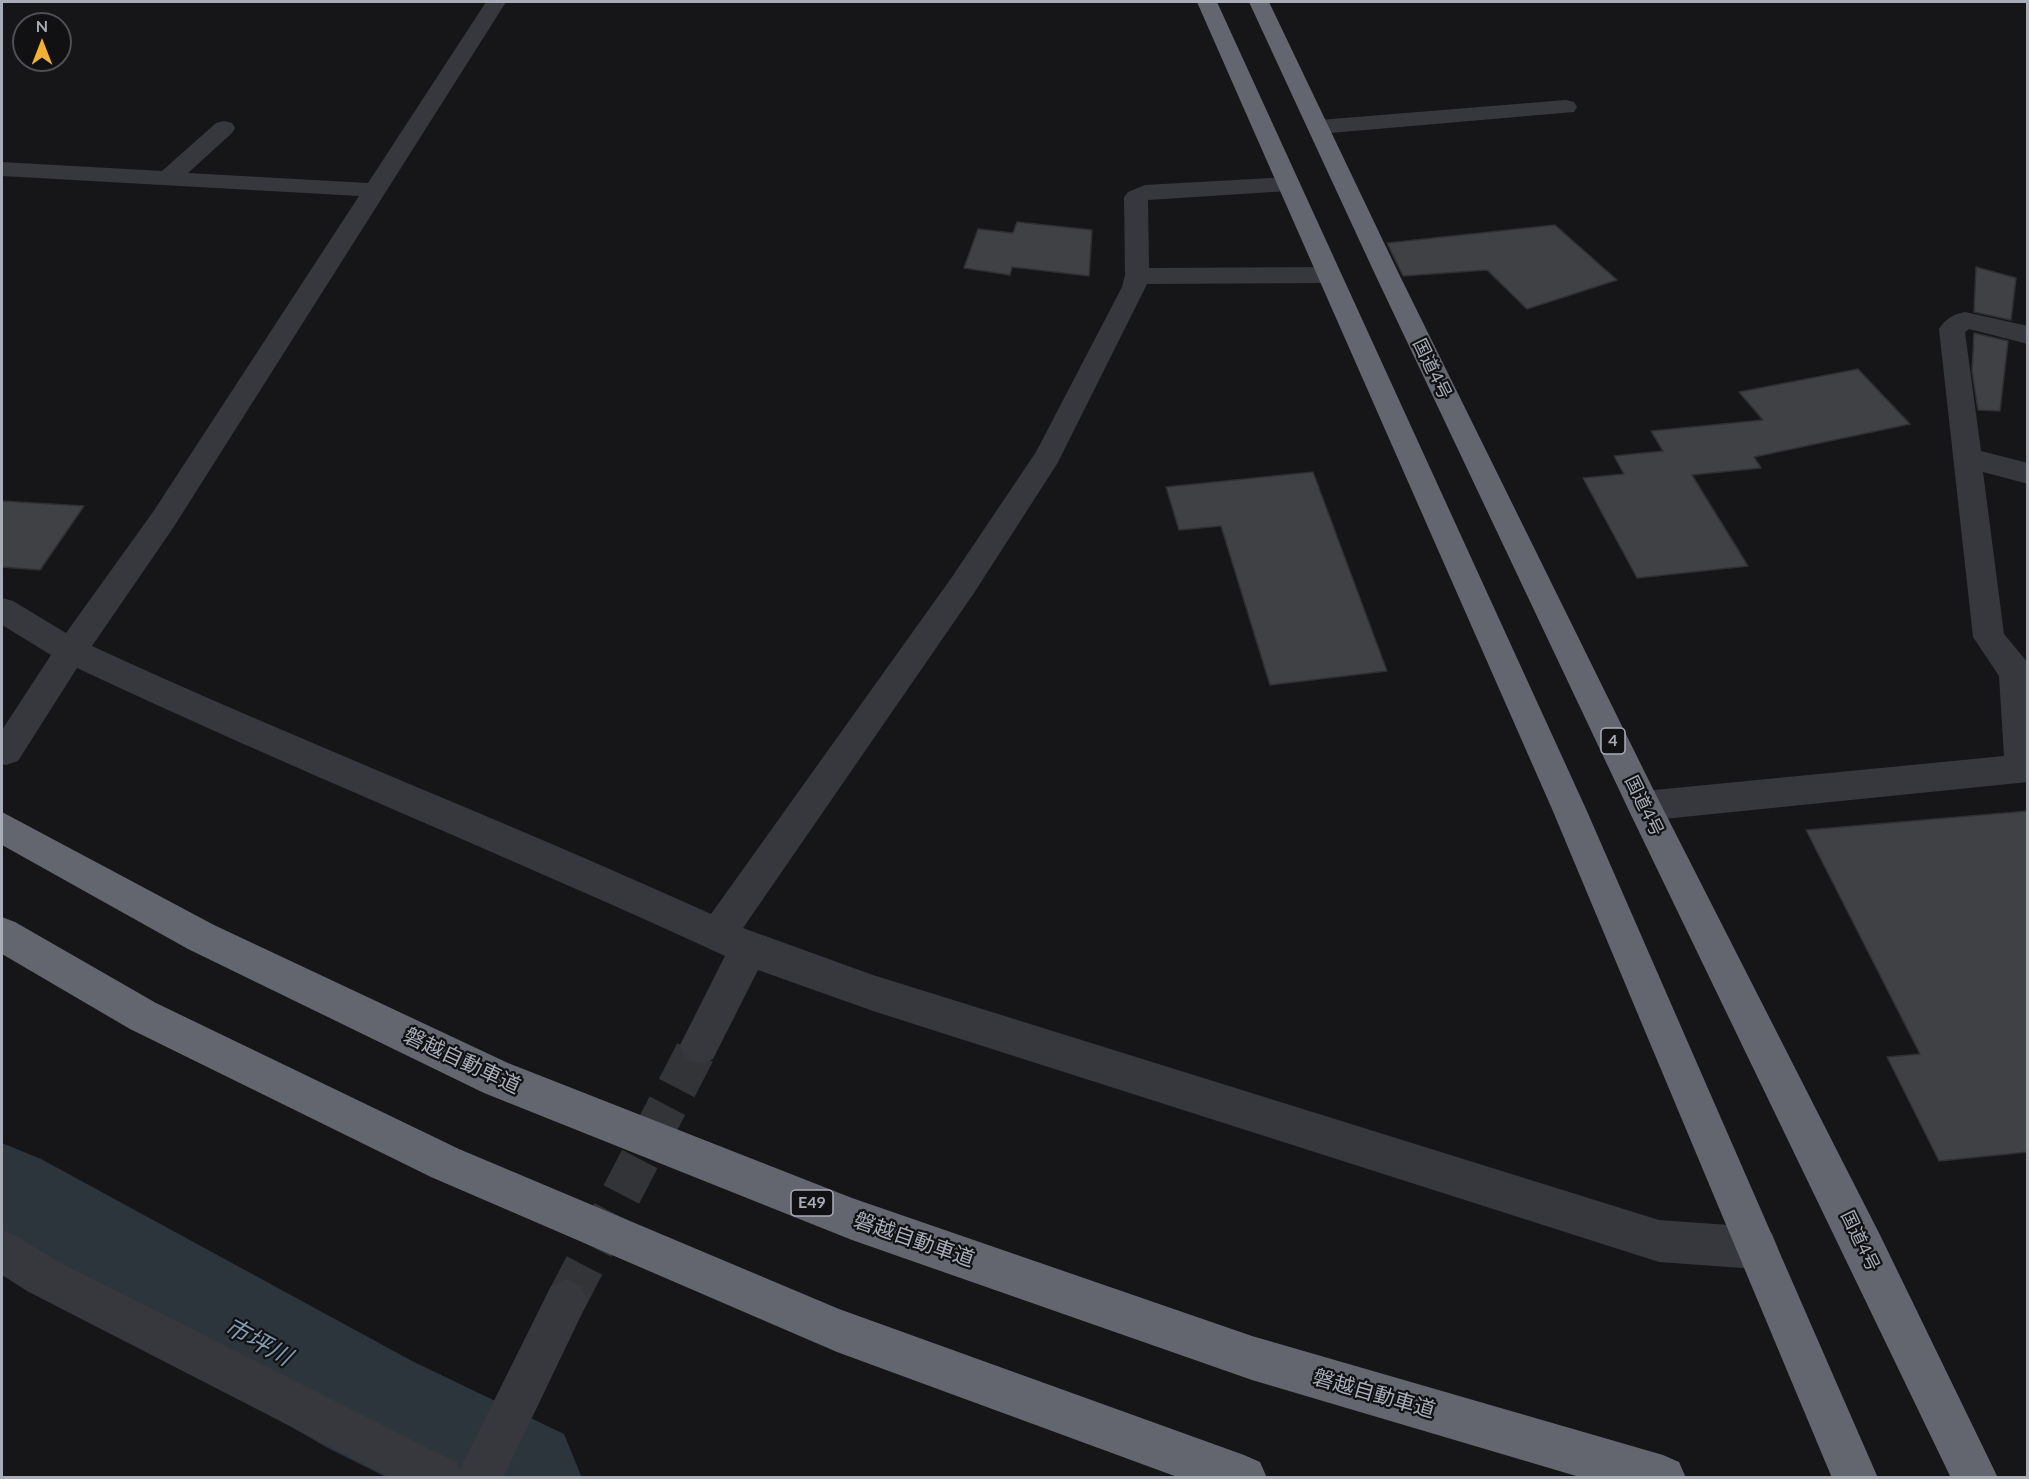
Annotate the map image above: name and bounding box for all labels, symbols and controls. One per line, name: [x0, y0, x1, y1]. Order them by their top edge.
north arrow: [12, 12, 72, 72]
text: N: [36, 16, 48, 35]
street label: 国道4号: [1408, 335, 1456, 403]
road number: 4: [1601, 728, 1625, 754]
street label: 国道4号: [1620, 772, 1668, 840]
street label: 磐越自動車道: [400, 1023, 524, 1099]
road number: E49: [791, 1190, 833, 1216]
street label: 国道4号: [1836, 1207, 1884, 1275]
street label: 磐越自動車道: [850, 1208, 978, 1272]
water label: 市坪川: [220, 1312, 296, 1372]
street label: 磐越自動車道: [1310, 1365, 1438, 1423]

